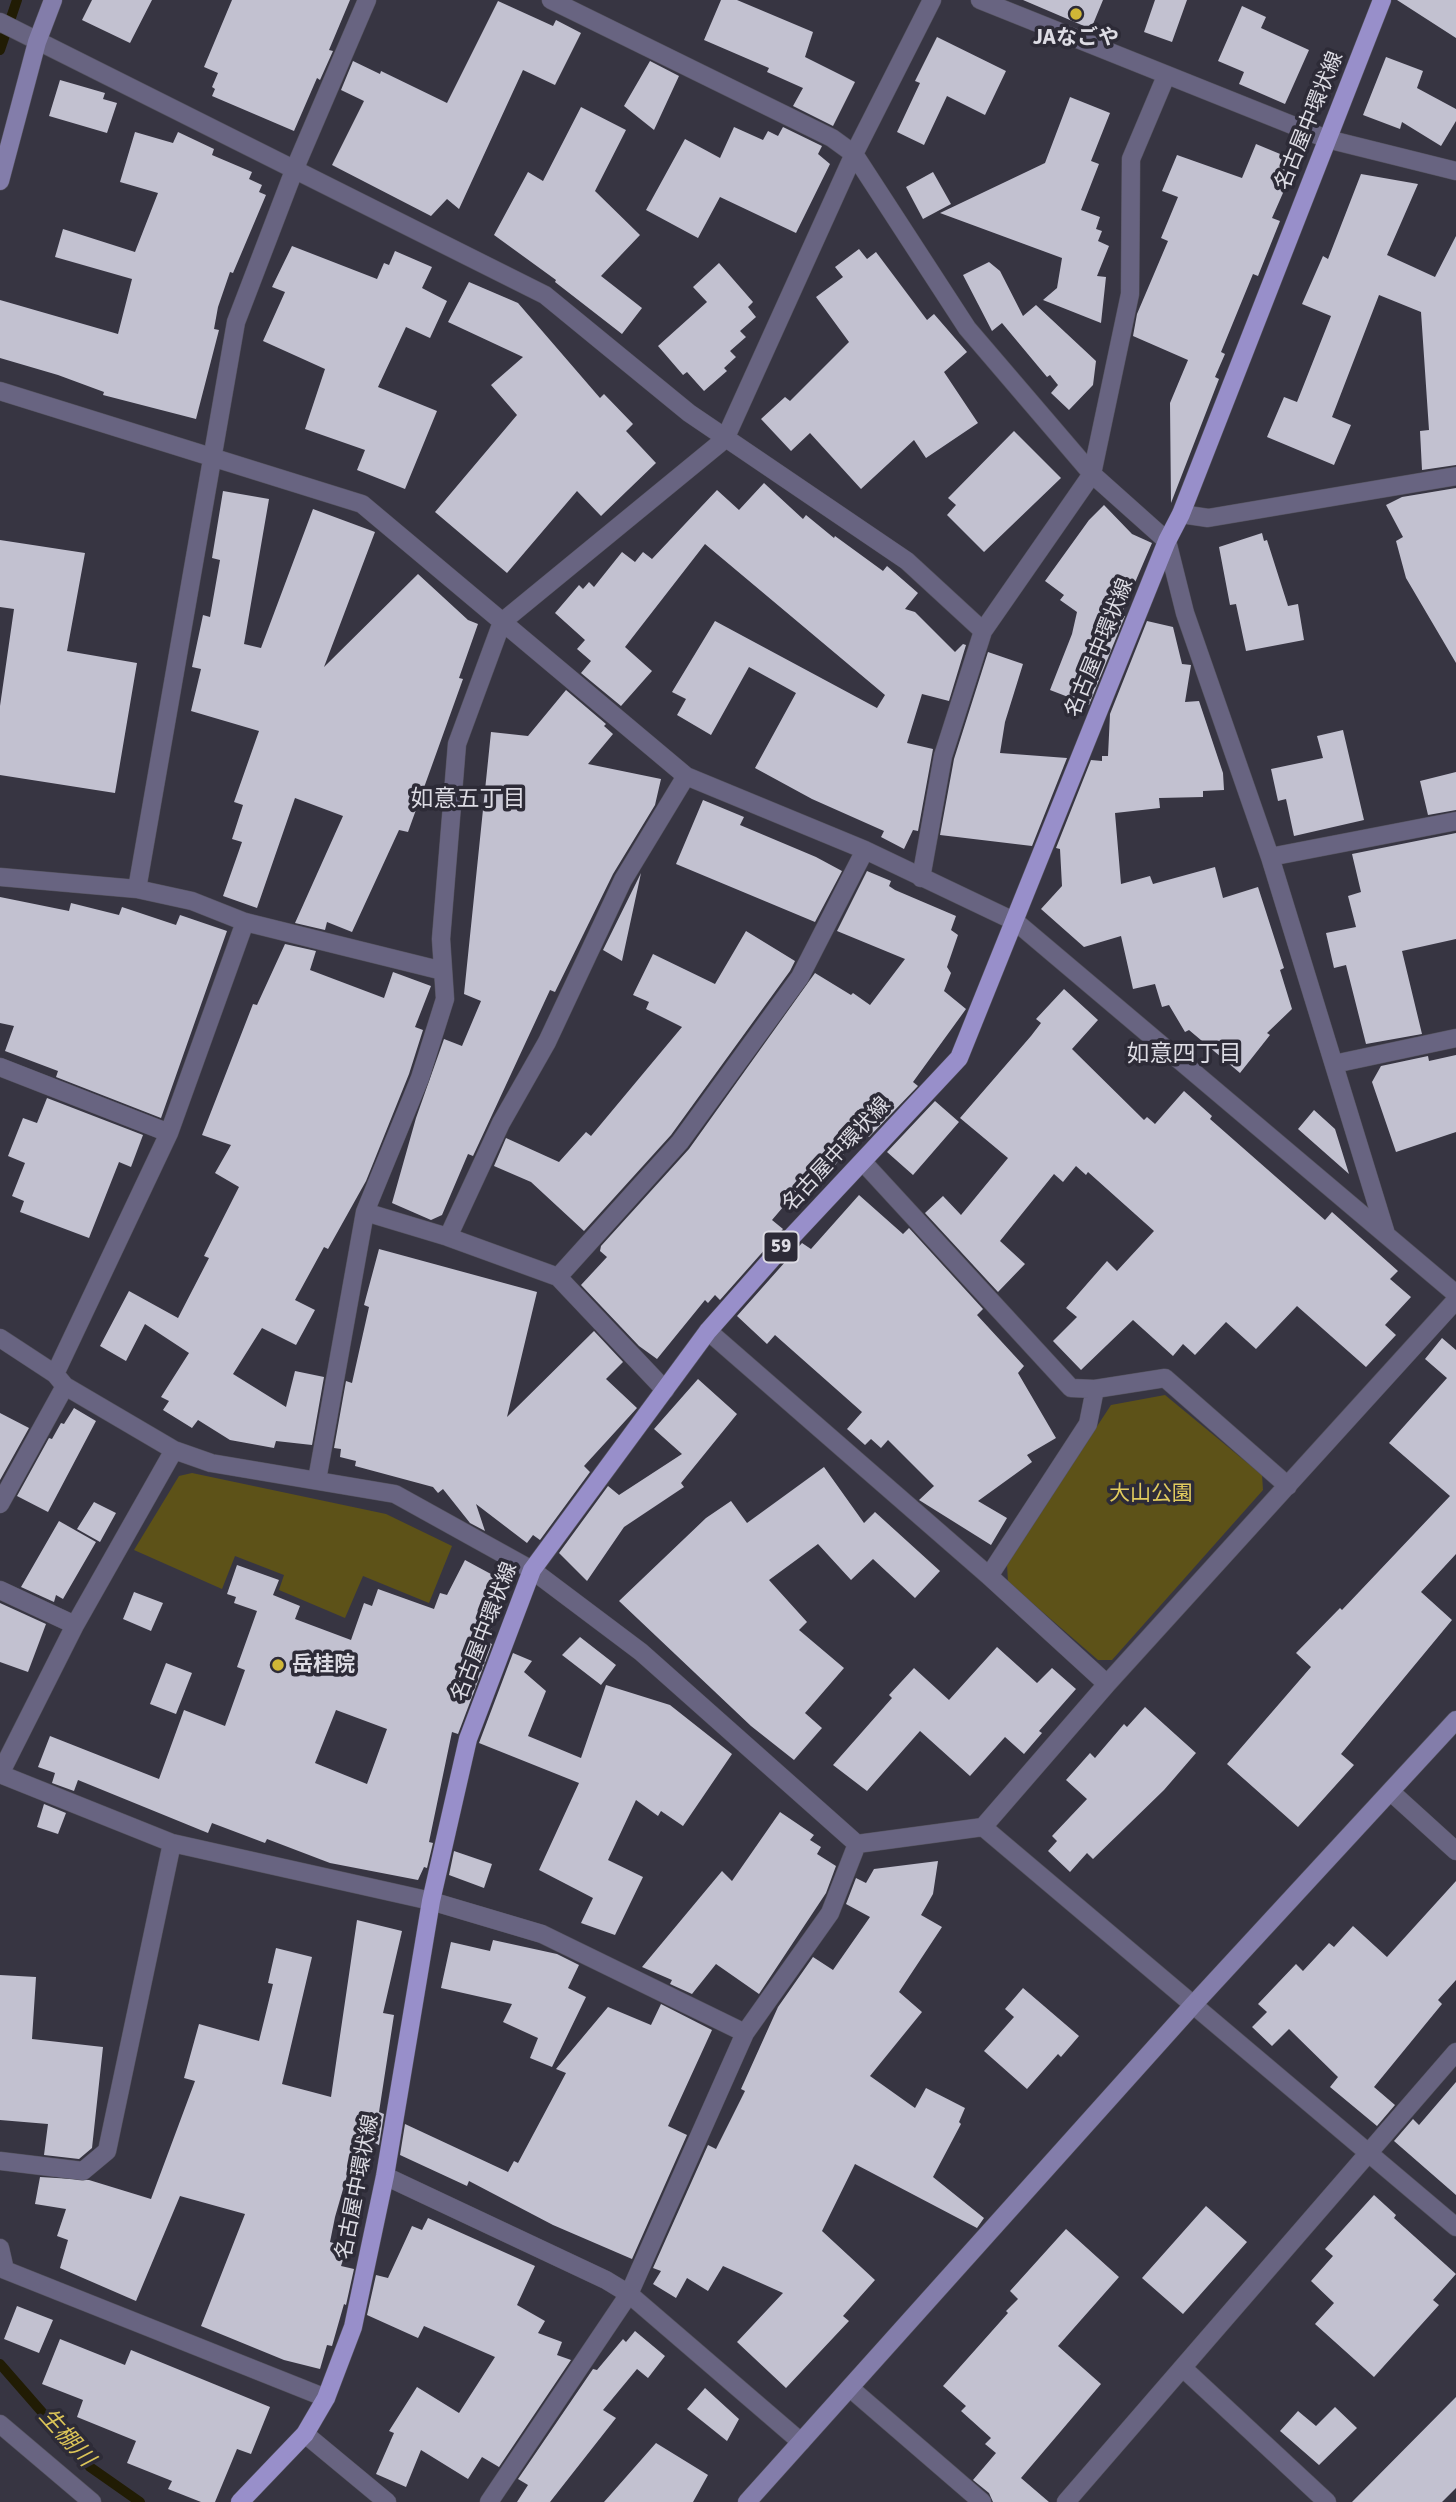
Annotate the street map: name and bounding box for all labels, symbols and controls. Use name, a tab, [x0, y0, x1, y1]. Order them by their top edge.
marker: JAなごや	[1068, 6, 1084, 22]
place label: JAなごや	[1033, 25, 1119, 51]
street label: 名古屋中環状線	[1271, 48, 1349, 194]
street label: 名古屋中環状線	[1061, 575, 1139, 721]
district label: 如意五丁目	[411, 786, 525, 814]
district label: 如意四丁目	[1127, 1041, 1241, 1069]
street label: 名古屋中環状線	[778, 1093, 896, 1217]
road number: 59	[764, 1232, 798, 1262]
park label: 大山公園	[1109, 1481, 1193, 1507]
street label: 名古屋中環状線	[447, 1559, 523, 1705]
place label: 岳桂院	[292, 1652, 355, 1678]
marker: 岳桂院	[270, 1657, 286, 1673]
street label: 名古屋中環状線	[332, 2112, 384, 2262]
water label: 生棚川	[33, 2403, 99, 2473]

